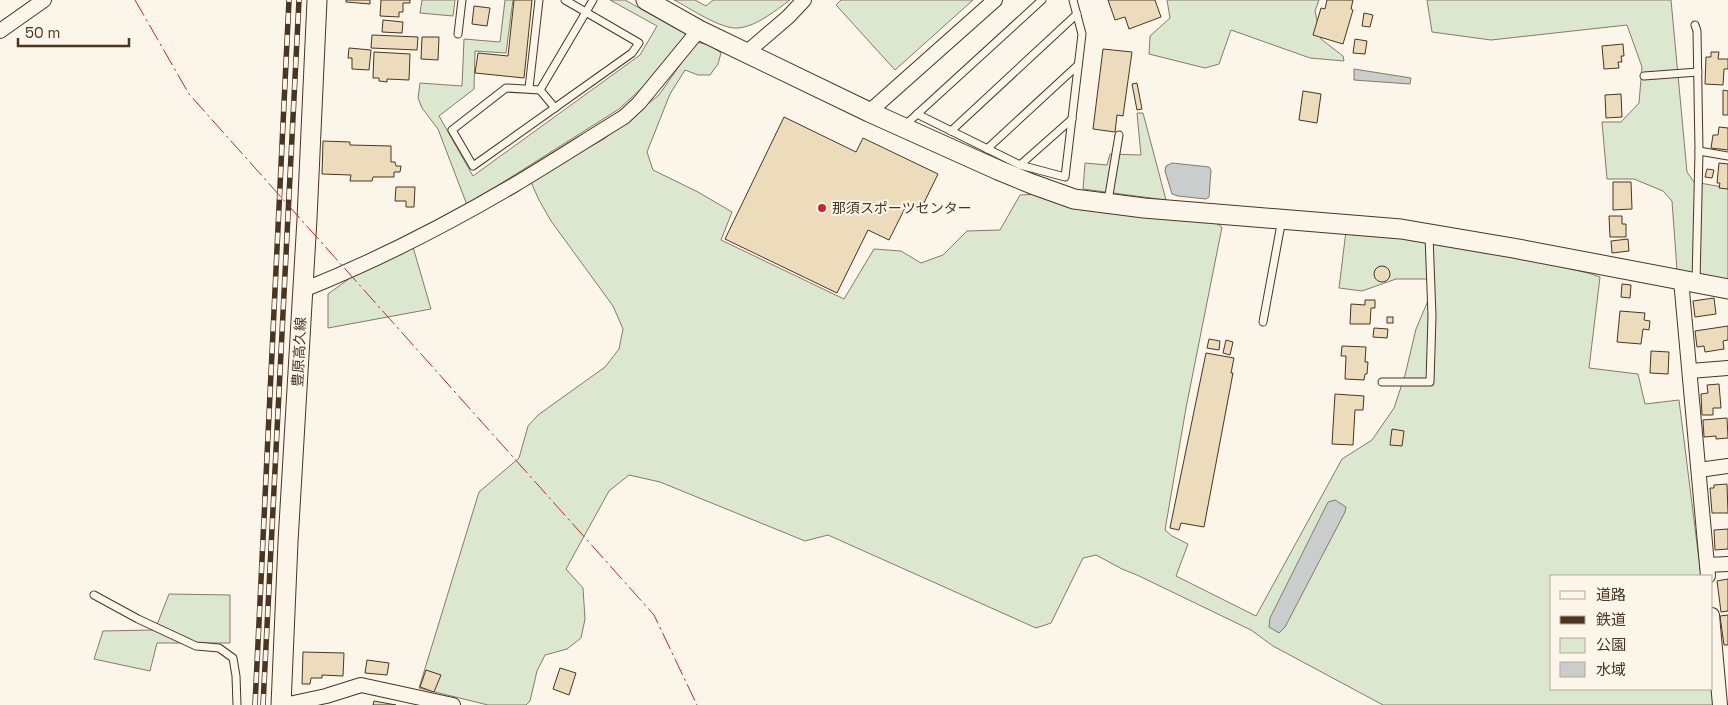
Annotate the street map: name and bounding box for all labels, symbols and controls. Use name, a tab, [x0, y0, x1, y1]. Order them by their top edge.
scale bar	[18, 15, 129, 47]
text: 50 m	[25, 23, 60, 42]
place label: 那須スポーツセンター	[832, 199, 972, 217]
marker: 那須スポーツセンター	[816, 202, 828, 214]
street label: 豊原高久線	[288, 317, 310, 387]
legend	[1550, 575, 1713, 690]
text: 道路	[1596, 585, 1626, 604]
text: 鉄道	[1596, 610, 1626, 629]
text: 公園	[1596, 635, 1626, 654]
text: 水域	[1596, 660, 1626, 679]

